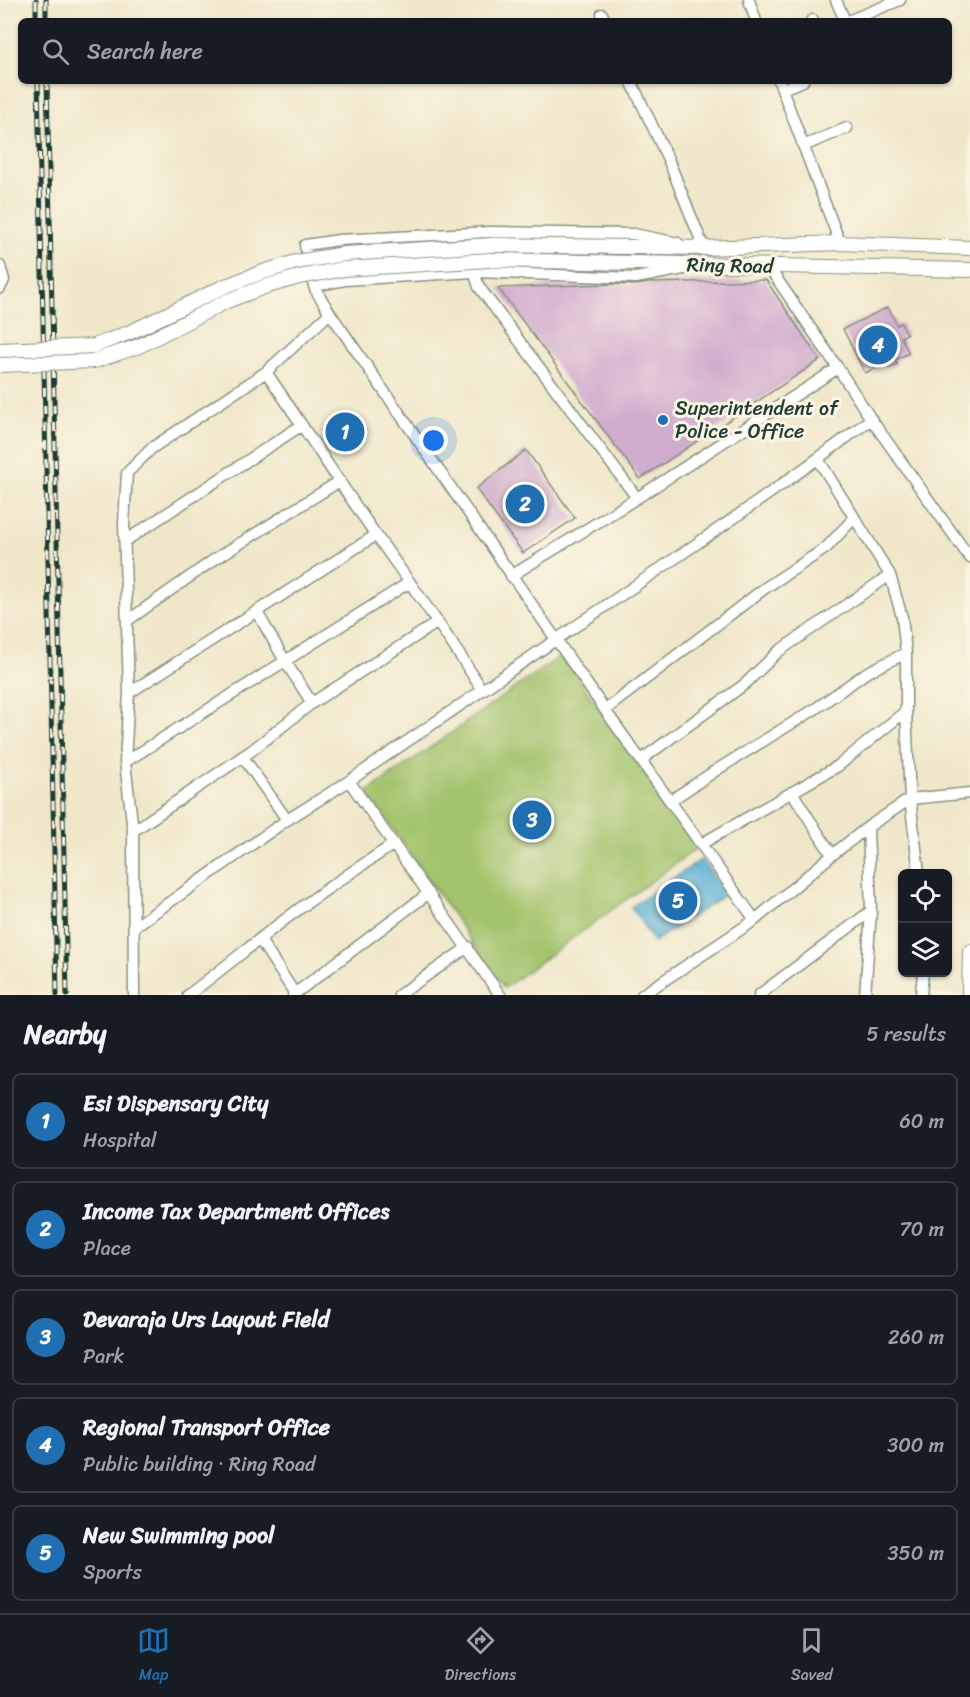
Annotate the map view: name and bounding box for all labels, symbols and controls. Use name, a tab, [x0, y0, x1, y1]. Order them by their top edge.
search box	[18, 18, 952, 84]
text: Search here	[87, 32, 203, 71]
icon: search	[39, 35, 72, 68]
street label: Ring Road	[686, 247, 775, 284]
pin: 4	[858, 322, 898, 368]
place label: Superintendent of Police - Office	[675, 391, 840, 449]
pin: 1	[326, 410, 364, 454]
marker: Superintendent of Police - Office	[656, 413, 670, 427]
your location	[419, 426, 448, 455]
pin: 2	[506, 482, 544, 526]
pin: 3	[512, 798, 552, 842]
map controls	[898, 869, 952, 977]
button: locate	[898, 869, 952, 923]
pin: 5	[658, 878, 698, 924]
button: layers	[898, 923, 952, 977]
text: Nearby	[24, 1011, 106, 1057]
text: 5 results	[867, 1017, 946, 1052]
text: Esi Dispensary City	[83, 1084, 269, 1123]
text: 1	[41, 1104, 50, 1139]
text: 60 m	[899, 1104, 944, 1139]
text: Hospital	[83, 1123, 156, 1158]
text: Income Tax Department Offices	[83, 1192, 390, 1231]
text: 2	[40, 1212, 51, 1247]
text: 70 m	[899, 1212, 944, 1247]
text: Place	[83, 1231, 131, 1266]
text: Devaraja Urs Layout Field	[83, 1300, 329, 1339]
text: 3	[40, 1320, 51, 1355]
text: 260 m	[888, 1320, 944, 1355]
text: Park	[83, 1339, 124, 1374]
text: Regional Transport Office	[83, 1408, 330, 1447]
text: 4	[39, 1428, 52, 1463]
text: 300 m	[887, 1428, 944, 1463]
text: Public building · Ring Road	[83, 1447, 315, 1482]
text: New Swimming pool	[83, 1516, 274, 1555]
text: 5	[39, 1536, 52, 1571]
text: 350 m	[888, 1536, 944, 1571]
text: Sports	[83, 1555, 142, 1590]
tab: Map	[137, 1624, 170, 1689]
tab: Directions	[445, 1624, 516, 1689]
tab: Saved	[791, 1624, 833, 1689]

